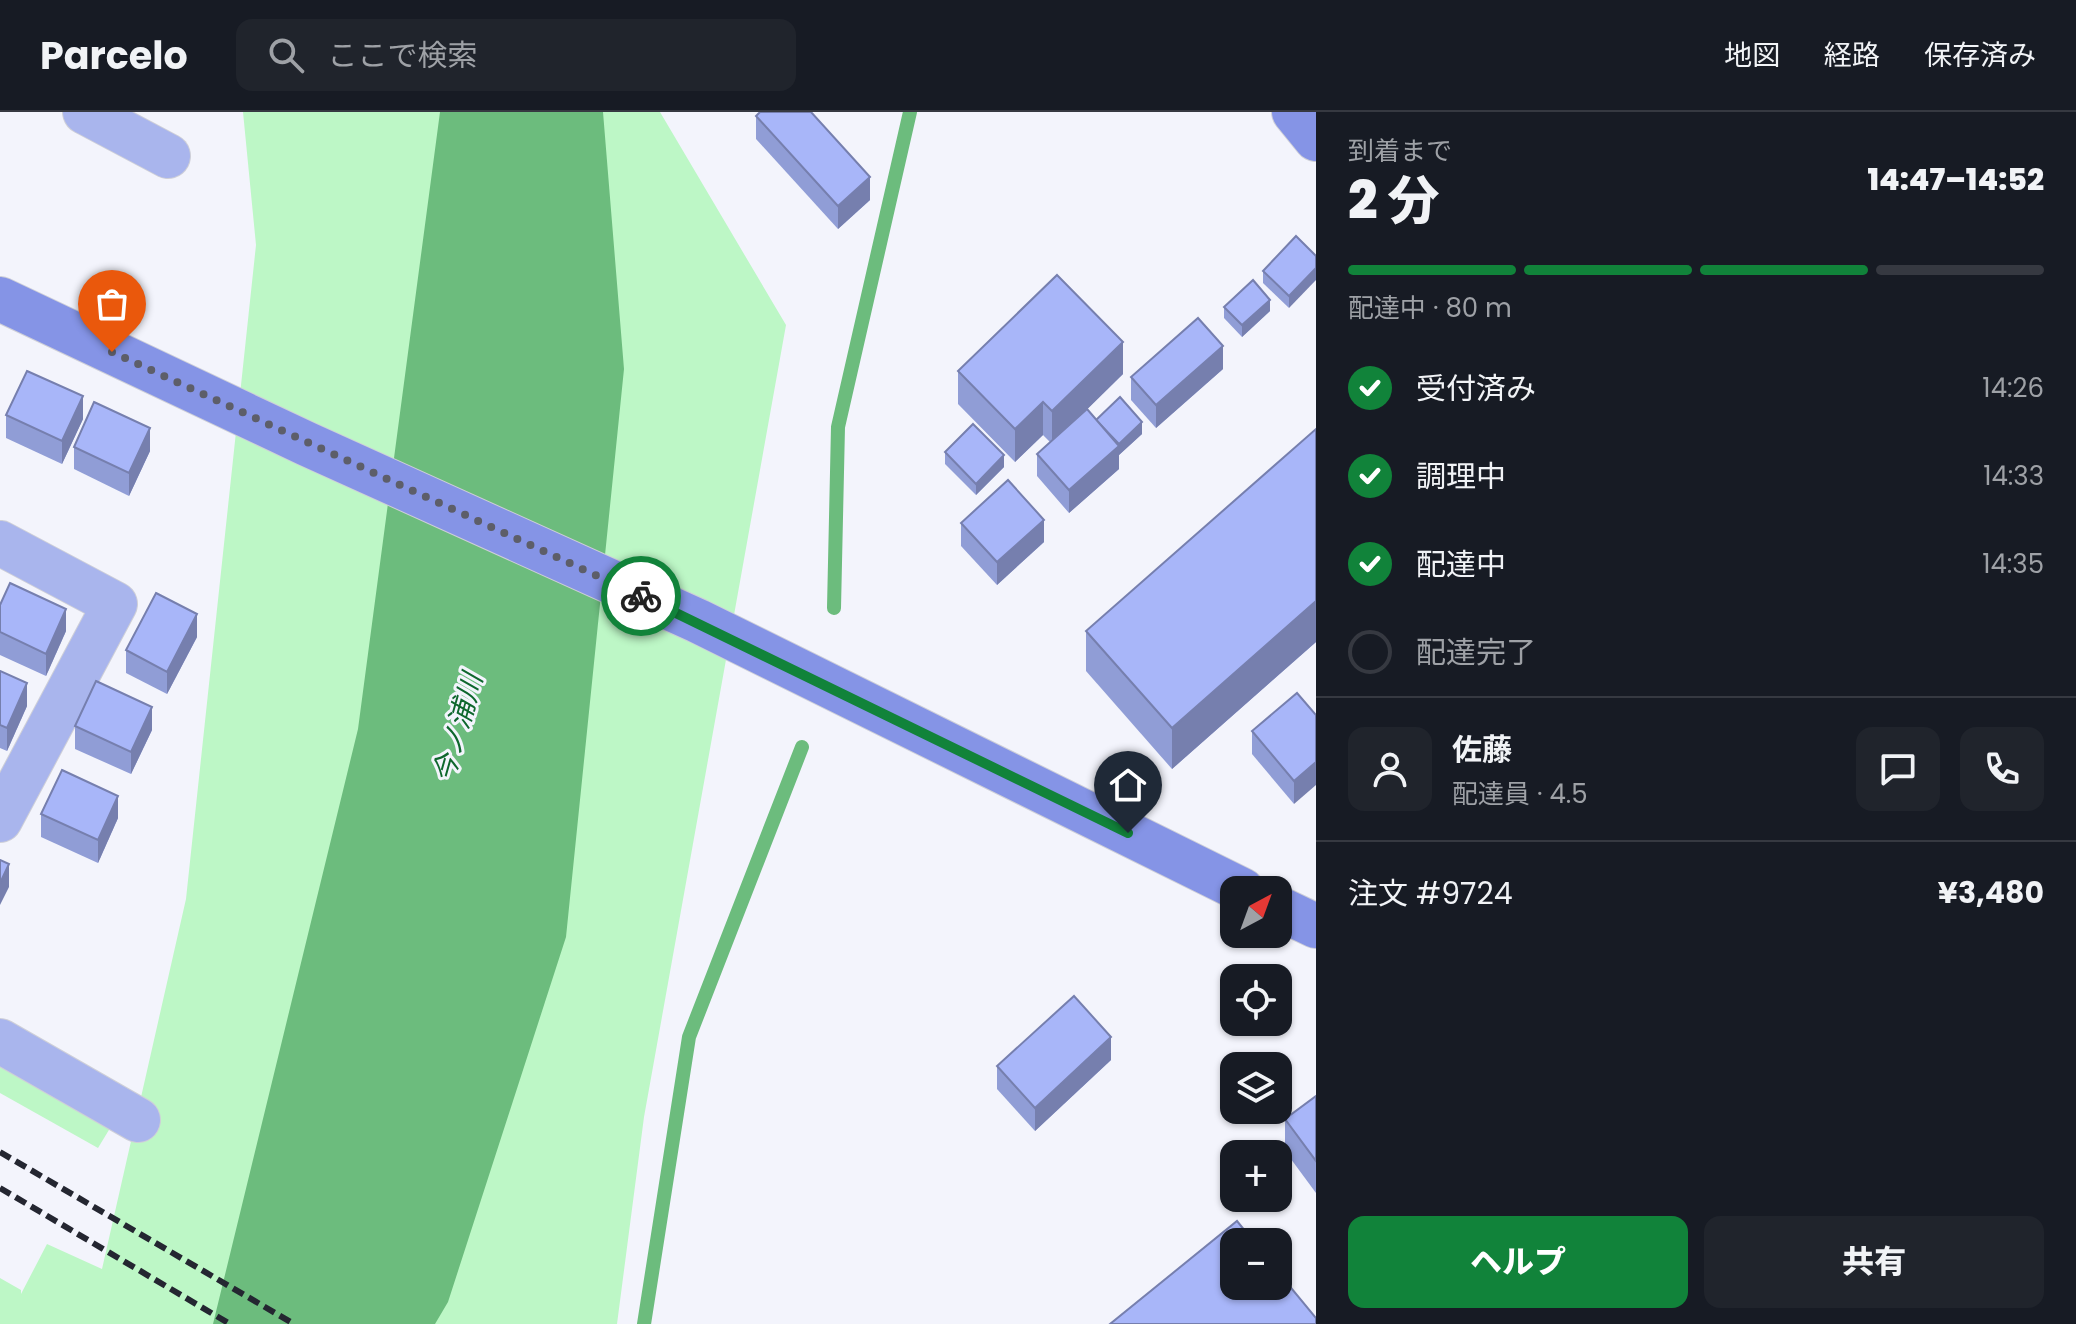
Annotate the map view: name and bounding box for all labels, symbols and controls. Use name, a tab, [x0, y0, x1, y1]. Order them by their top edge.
search box	[236, 19, 796, 91]
text: Parcelo	[40, 29, 188, 82]
icon: search	[264, 33, 308, 77]
text: ここで検索	[328, 34, 478, 77]
text: 地図	[1724, 36, 1780, 75]
text: 経路	[1824, 36, 1880, 75]
text: 保存済み	[1924, 36, 2036, 75]
text: 到着まで	[1348, 133, 1452, 169]
text: 14:47–14:52	[1867, 158, 2044, 201]
text: 2 分	[1348, 164, 1440, 237]
pin	[78, 270, 146, 352]
icon: bag	[90, 282, 134, 326]
text: 配達中 · 80 m	[1348, 290, 1512, 326]
icon: check	[1348, 366, 1392, 410]
text: 受付済み	[1416, 367, 1536, 410]
text: 14:26	[1982, 370, 2044, 406]
icon: check	[1348, 454, 1392, 498]
text: 調理中	[1416, 455, 1506, 498]
text: 14:33	[1983, 458, 2044, 494]
icon: check	[1348, 542, 1392, 586]
text: 配達中	[1416, 543, 1506, 586]
text: 14:35	[1982, 546, 2044, 582]
courier	[601, 556, 681, 636]
icon: bike	[619, 574, 663, 618]
text: 配達完了	[1416, 631, 1536, 674]
water label: 今ノ浦川	[424, 666, 493, 787]
button: person	[1348, 727, 1432, 811]
button: chat	[1856, 727, 1940, 811]
button: phone	[1960, 727, 2044, 811]
text: 佐藤	[1452, 728, 1512, 771]
pin	[1094, 751, 1162, 833]
icon: home	[1106, 763, 1150, 807]
text: 配達員 · 4.5	[1452, 776, 1588, 812]
text: ¥3,480	[1938, 871, 2044, 914]
text: 注文 #9724	[1348, 872, 1513, 915]
north arrow	[1220, 876, 1292, 948]
map controls	[1220, 876, 1292, 1300]
button: locate	[1220, 964, 1292, 1036]
button: layers	[1220, 1052, 1292, 1124]
button: +	[1220, 1140, 1292, 1212]
button: ヘルプ	[1348, 1216, 1688, 1308]
button: 共有	[1704, 1216, 2044, 1308]
button: −	[1220, 1228, 1292, 1300]

